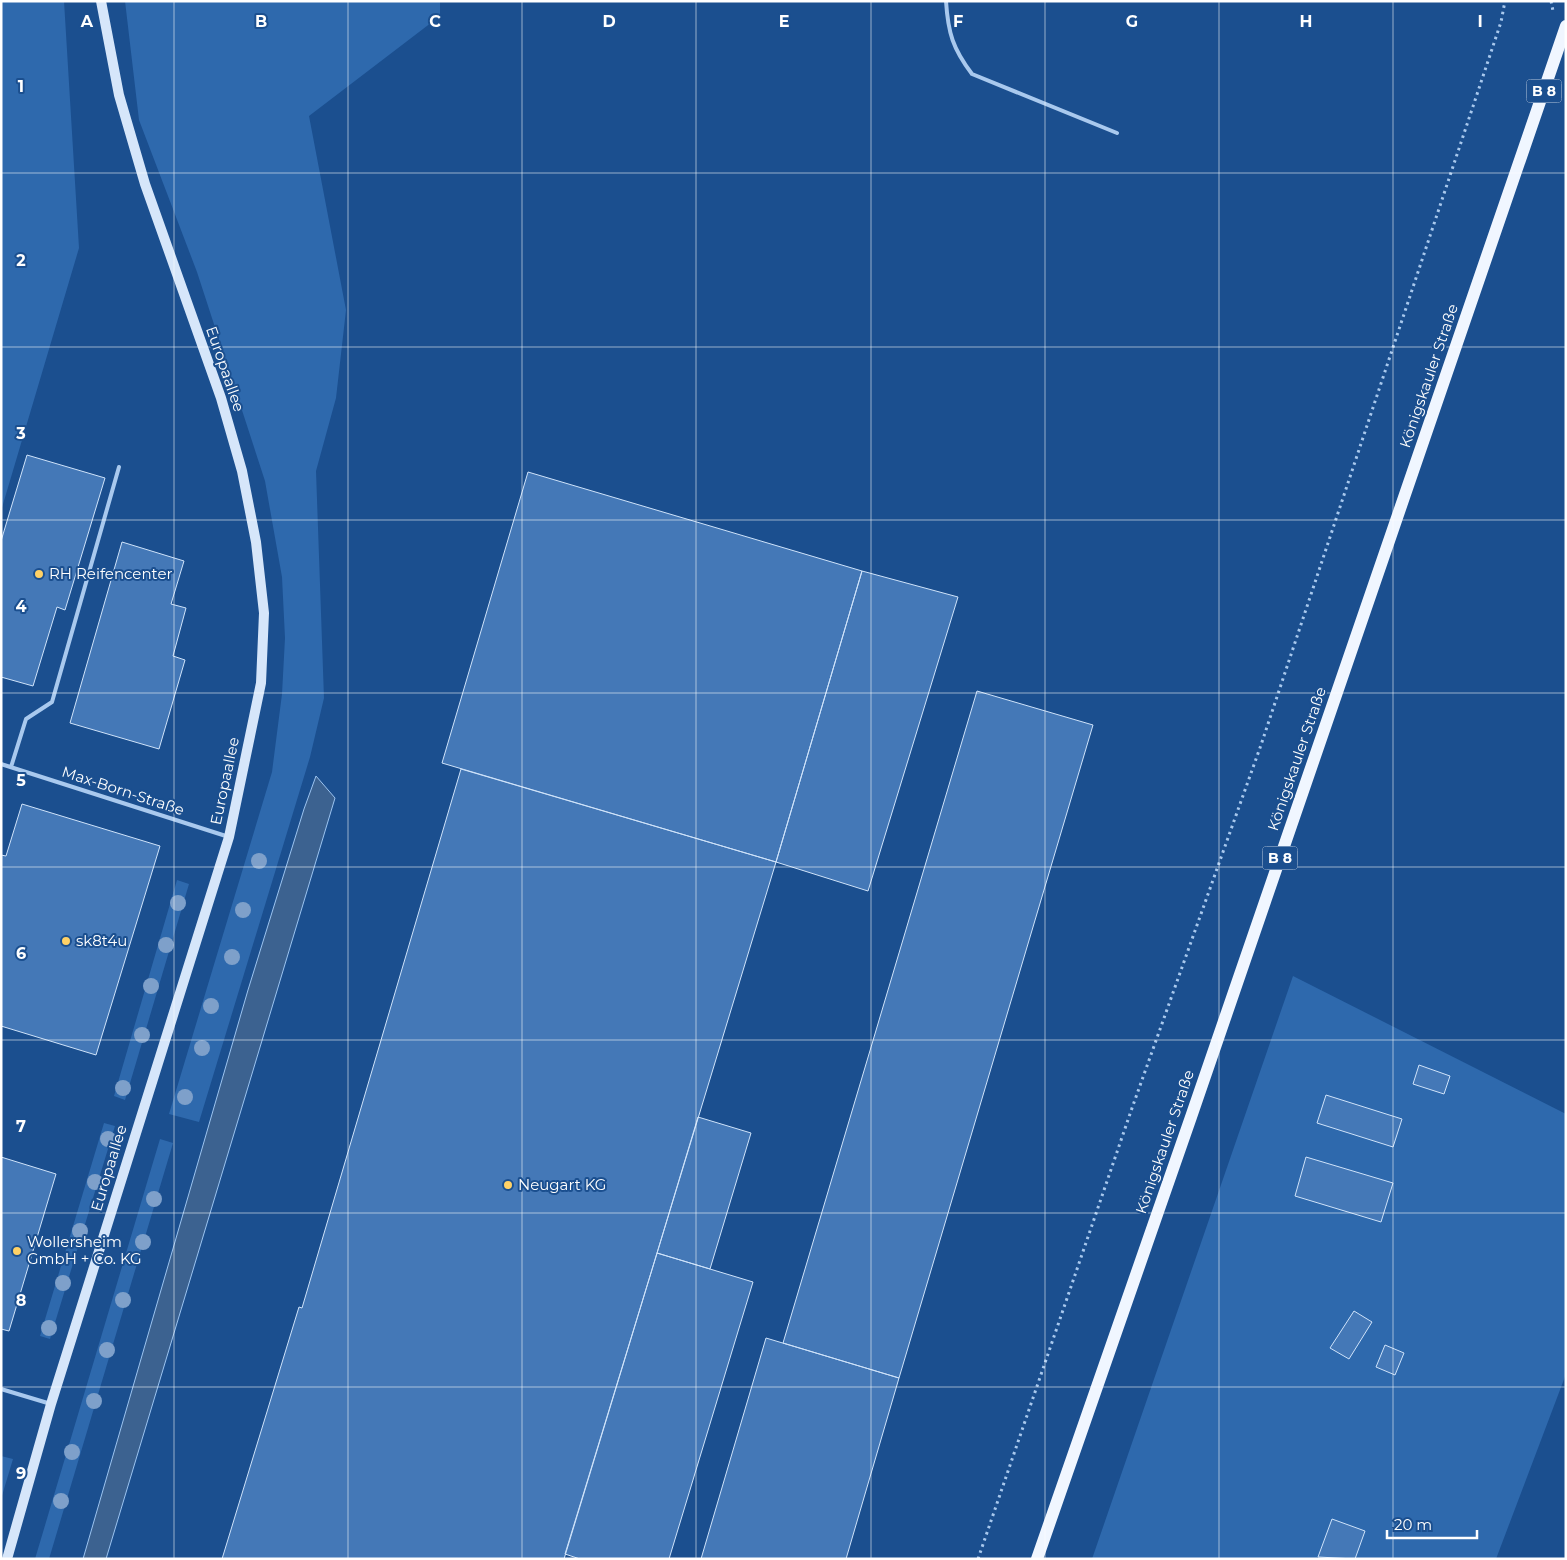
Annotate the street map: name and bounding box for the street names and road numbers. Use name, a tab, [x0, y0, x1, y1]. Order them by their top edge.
road number: B 8	[1526, 80, 1562, 102]
street label: Königskauler Straße	[1395, 301, 1462, 450]
street label: Europaallee	[202, 324, 249, 414]
street label: Königskauler Straße	[1263, 684, 1330, 833]
street label: Europaallee	[206, 735, 243, 827]
street label: Max-Born-Straße	[60, 762, 187, 819]
road number: B 8	[1262, 846, 1298, 870]
street label: Königskauler Straße	[1131, 1067, 1198, 1216]
street label: Europaallee	[86, 1122, 131, 1213]

